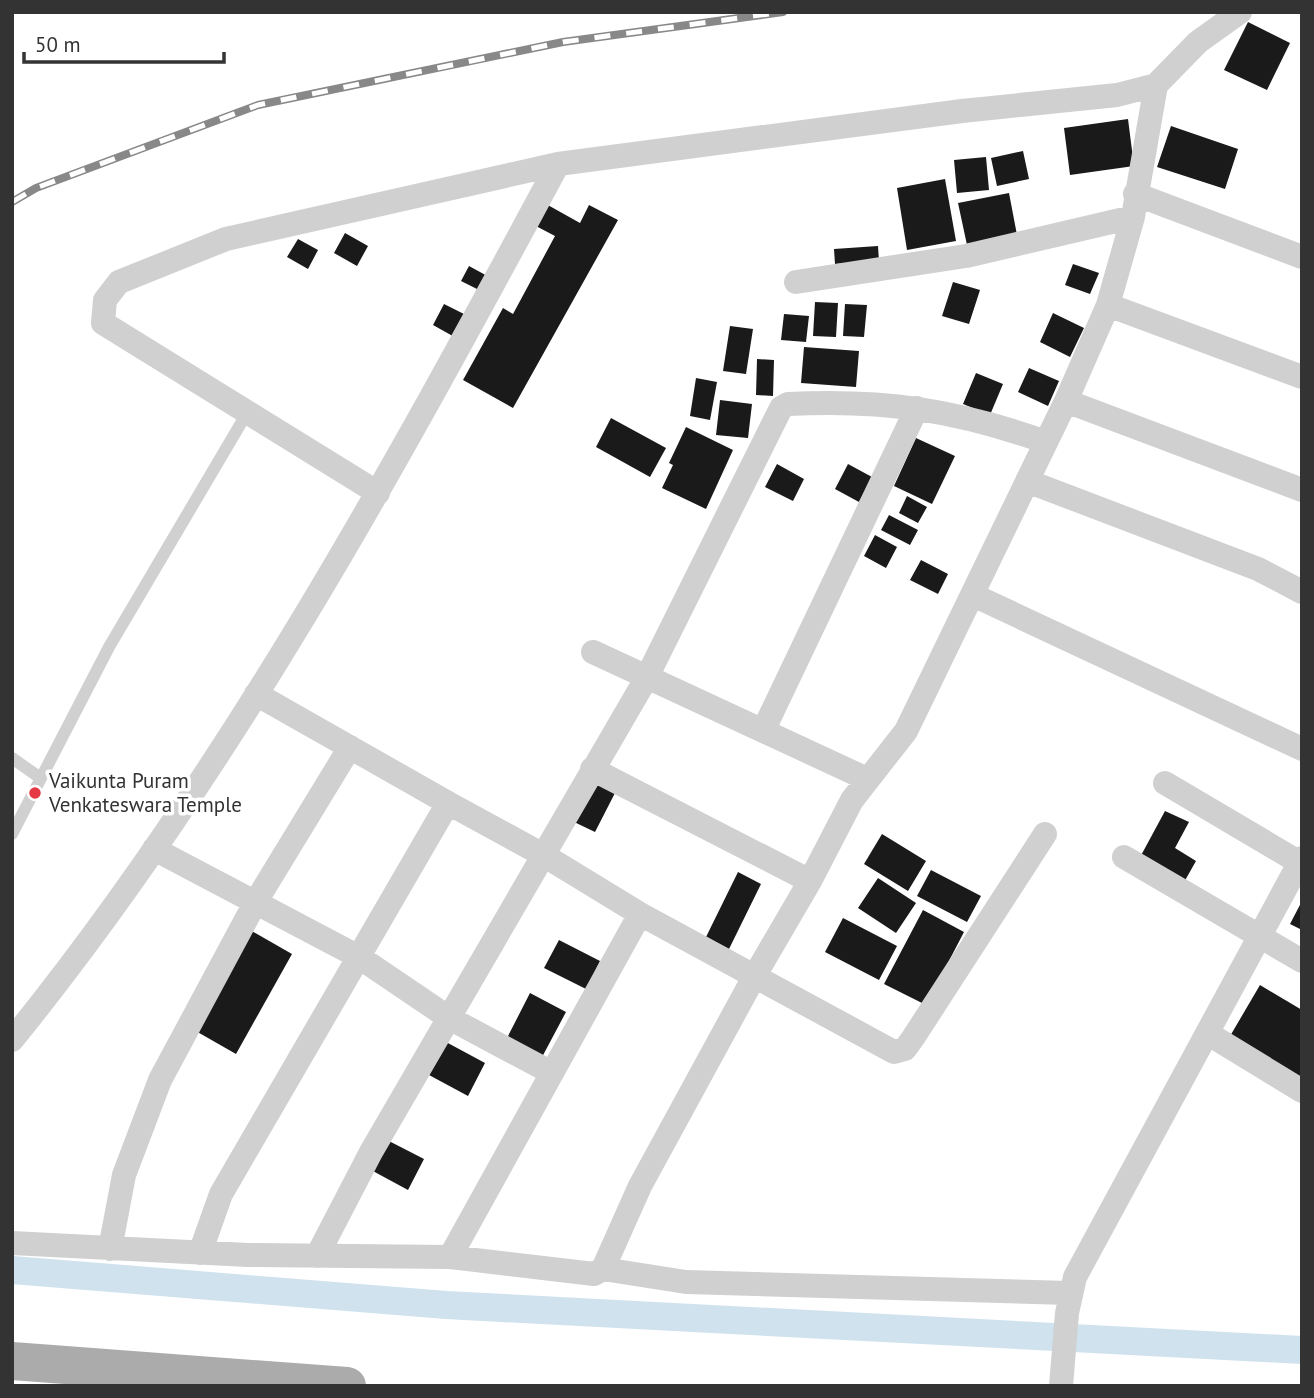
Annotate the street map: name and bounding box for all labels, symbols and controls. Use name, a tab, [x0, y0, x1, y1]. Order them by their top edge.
scale bar	[24, 21, 224, 65]
text: 50 m	[35, 31, 81, 58]
place label: Vaikunta Puram Venkateswara Temple	[48, 767, 242, 818]
marker: Vaikunta Puram Venkateswara Temple	[27, 785, 43, 801]

